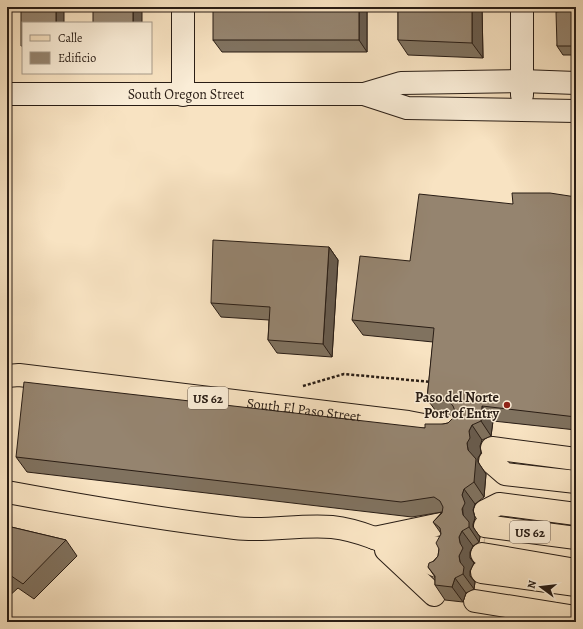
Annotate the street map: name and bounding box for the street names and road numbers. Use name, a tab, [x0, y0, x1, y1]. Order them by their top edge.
street label: South Oregon Street	[128, 85, 245, 104]
road number: US 62	[188, 387, 228, 409]
street label: South El Paso Street	[246, 393, 362, 426]
road number: US 62	[510, 521, 550, 543]

